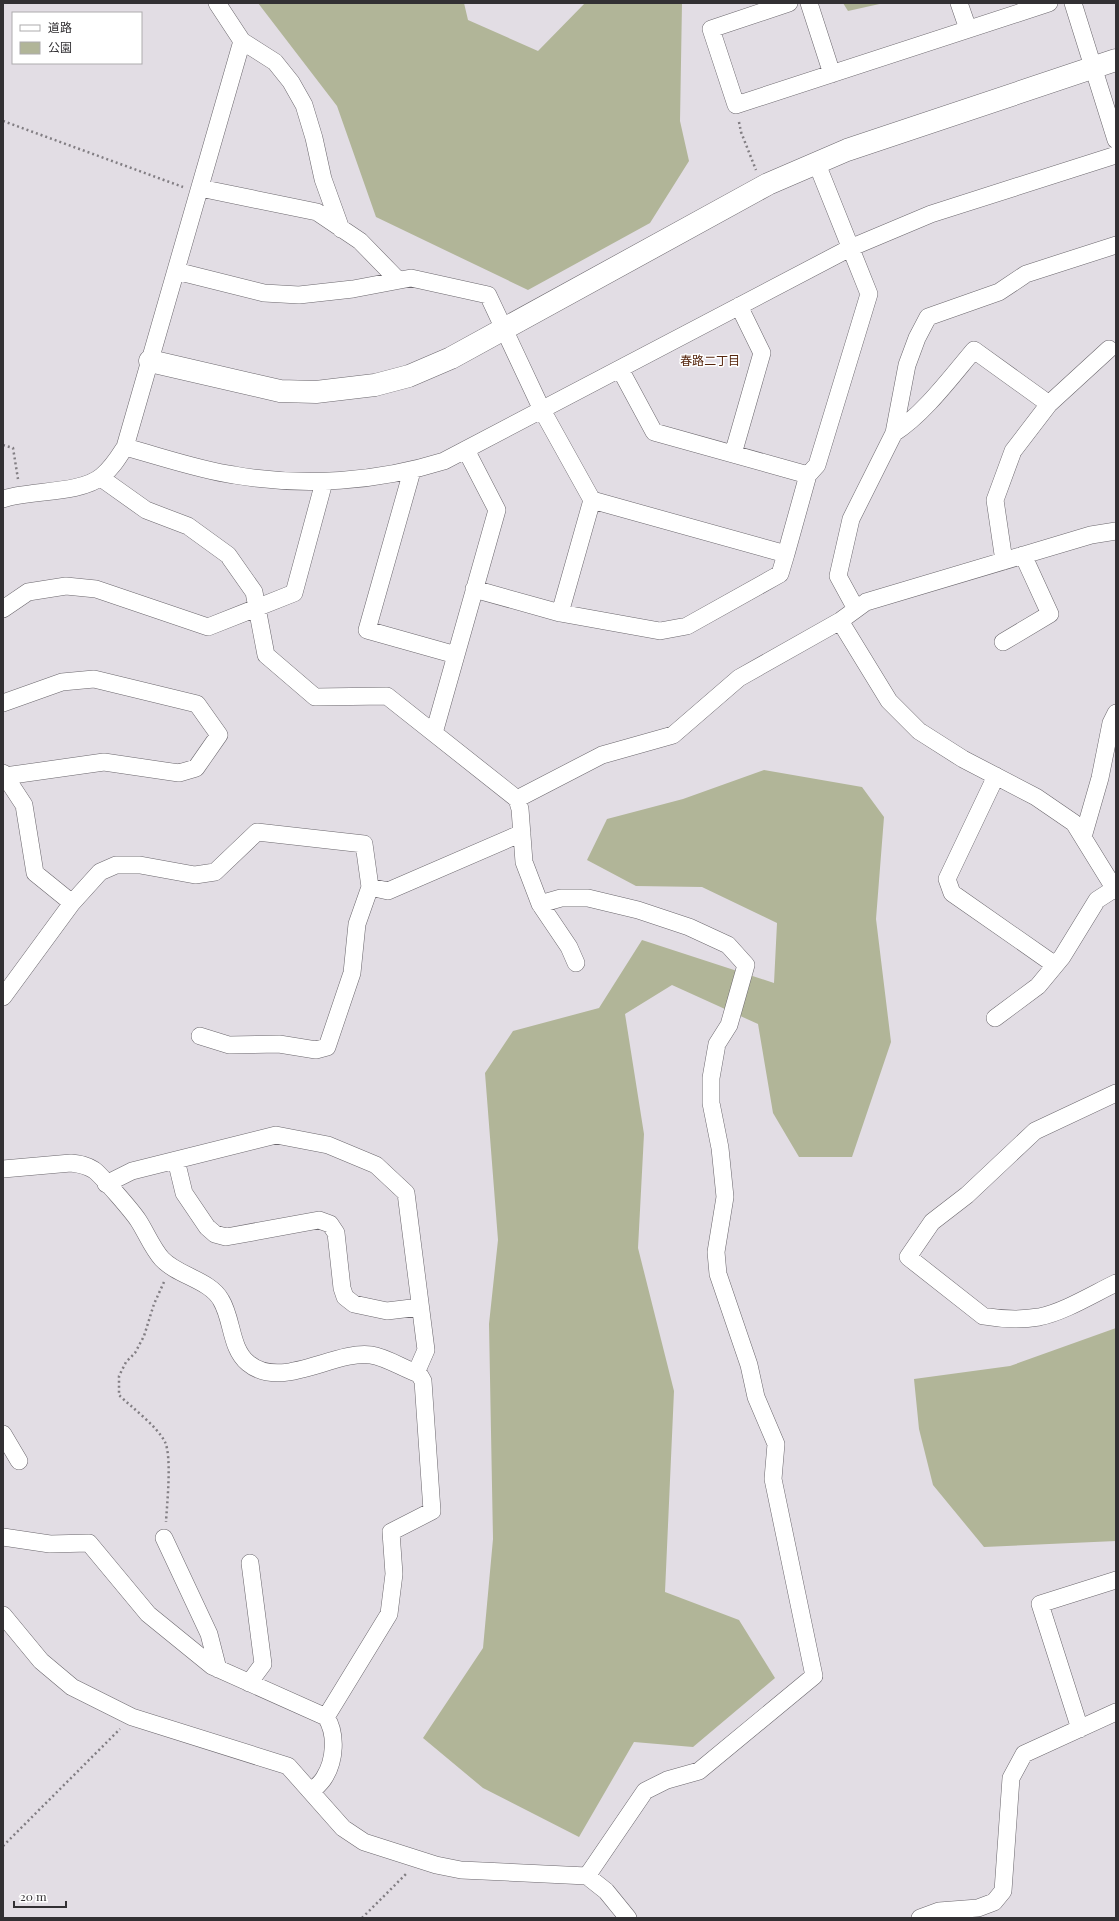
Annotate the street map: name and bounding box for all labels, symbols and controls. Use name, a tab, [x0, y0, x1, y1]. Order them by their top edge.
legend	[12, 12, 142, 64]
text: 道路	[48, 19, 72, 35]
text: 公園	[48, 39, 72, 55]
district label: 春路二丁目	[680, 352, 740, 368]
scale bar	[14, 1883, 66, 1909]
text: 20 m	[20, 1888, 47, 1904]

